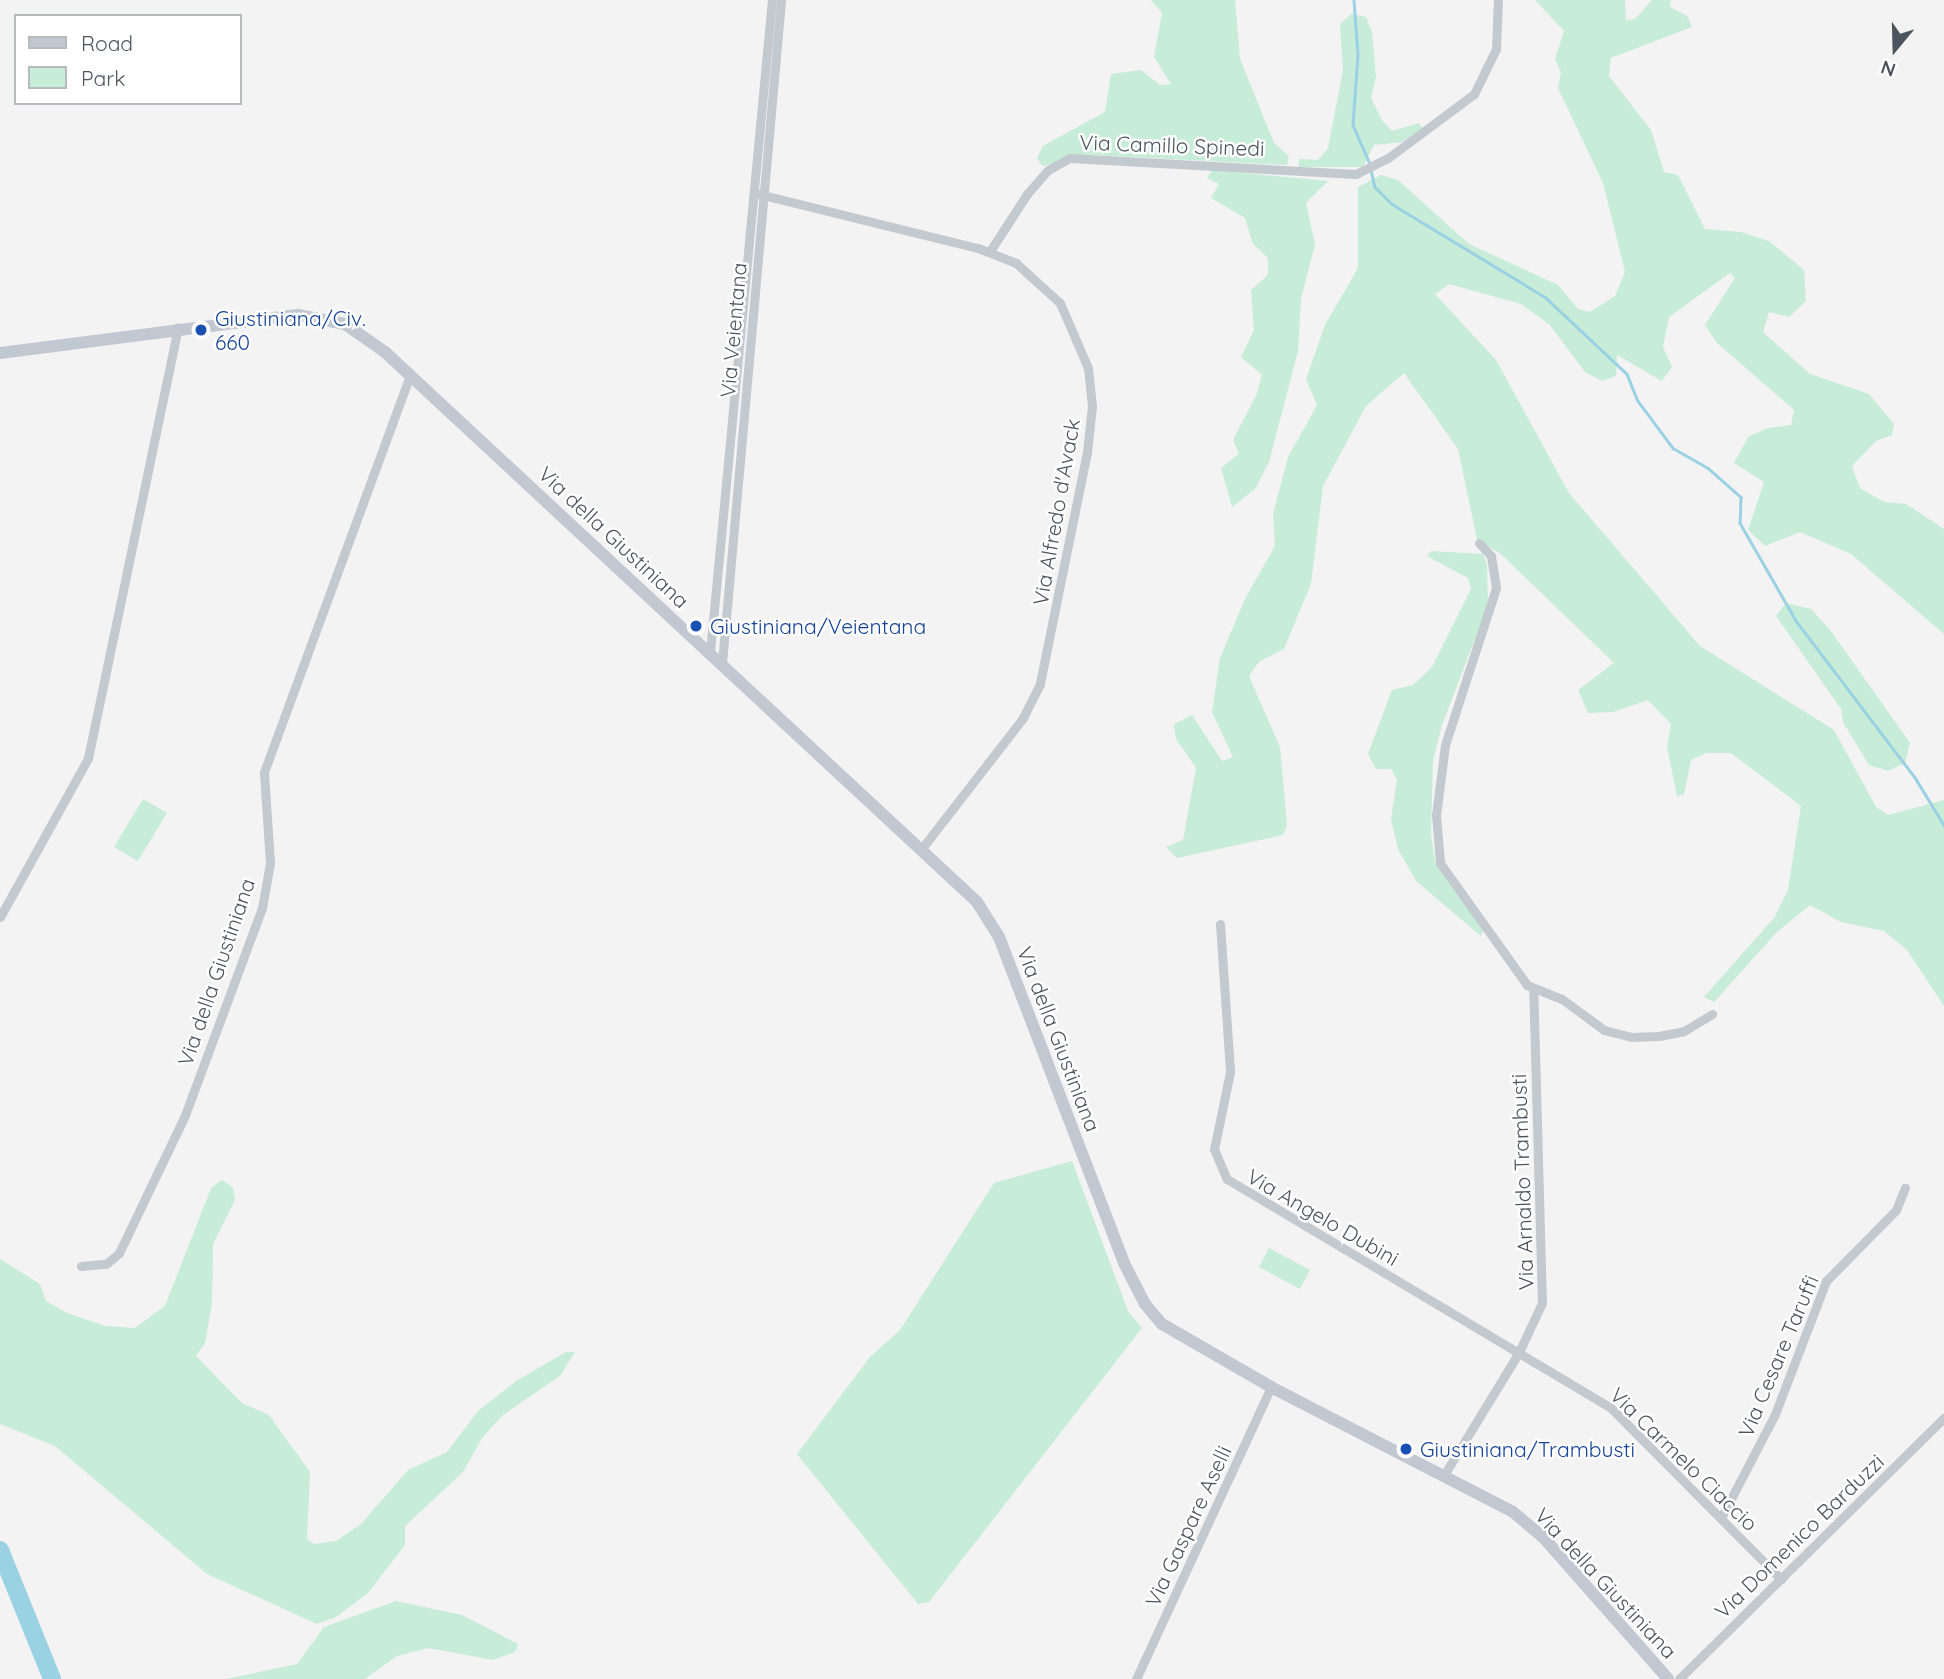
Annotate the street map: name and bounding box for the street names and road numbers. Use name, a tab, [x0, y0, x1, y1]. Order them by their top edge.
street label: Via Camillo Spinedi	[1079, 129, 1265, 161]
street label: Via Veientana	[715, 261, 751, 399]
street label: Via Alfredo d'Avack	[1027, 417, 1085, 607]
street label: Via della Giustiniana	[534, 461, 694, 613]
street label: Via della Giustiniana	[172, 875, 260, 1069]
street label: Via della Giustiniana	[1012, 943, 1106, 1135]
street label: Via Arnaldo Trambusti	[1506, 1073, 1538, 1291]
street label: Via Angelo Dubini	[1243, 1163, 1403, 1271]
street label: Via Cesare Taruffi	[1733, 1271, 1823, 1441]
street label: Via Carmelo Ciaccio	[1605, 1382, 1763, 1536]
street label: Via Gaspare Aselli	[1140, 1442, 1236, 1610]
street label: Via Domenico Barduzzi	[1709, 1449, 1889, 1623]
street label: Via della Giustiniana	[1530, 1503, 1682, 1663]

